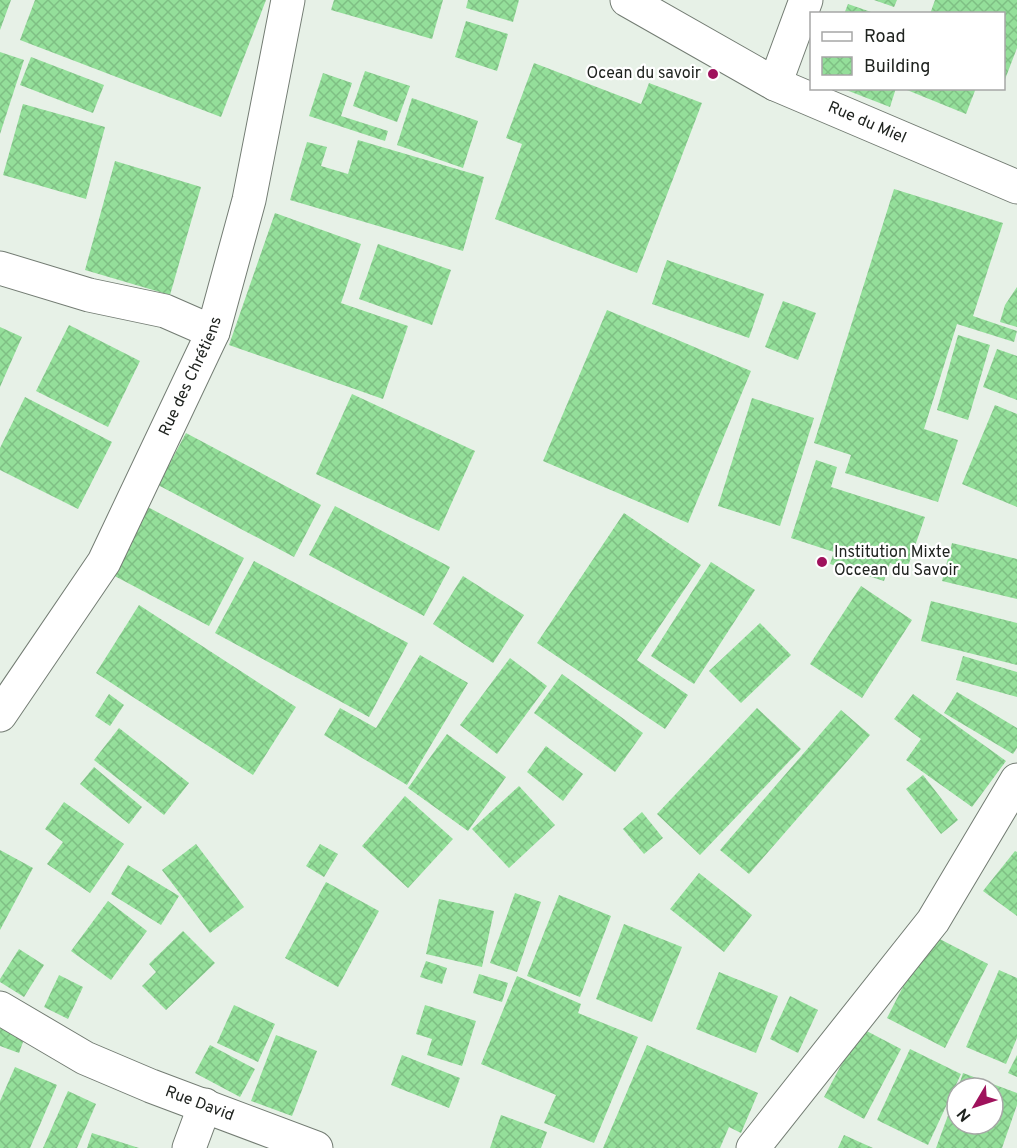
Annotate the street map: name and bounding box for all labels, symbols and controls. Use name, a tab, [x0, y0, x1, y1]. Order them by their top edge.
legend	[810, 12, 1005, 90]
text: Road	[864, 26, 906, 49]
text: Building	[864, 56, 930, 79]
place label: Ocean du savoir	[587, 64, 701, 84]
marker: Ocean du savoir	[706, 67, 720, 81]
street label: Rue du Miel	[825, 98, 909, 149]
street label: Rue des Chrétiens	[155, 315, 227, 440]
place label: Institution Mixte Occean du Savoir	[834, 543, 959, 581]
marker: Institution Mixte Occean du Savoir	[815, 555, 829, 569]
north arrow	[945, 1076, 1005, 1136]
street label: Rue David	[162, 1082, 237, 1126]
text: N	[954, 1103, 976, 1125]

